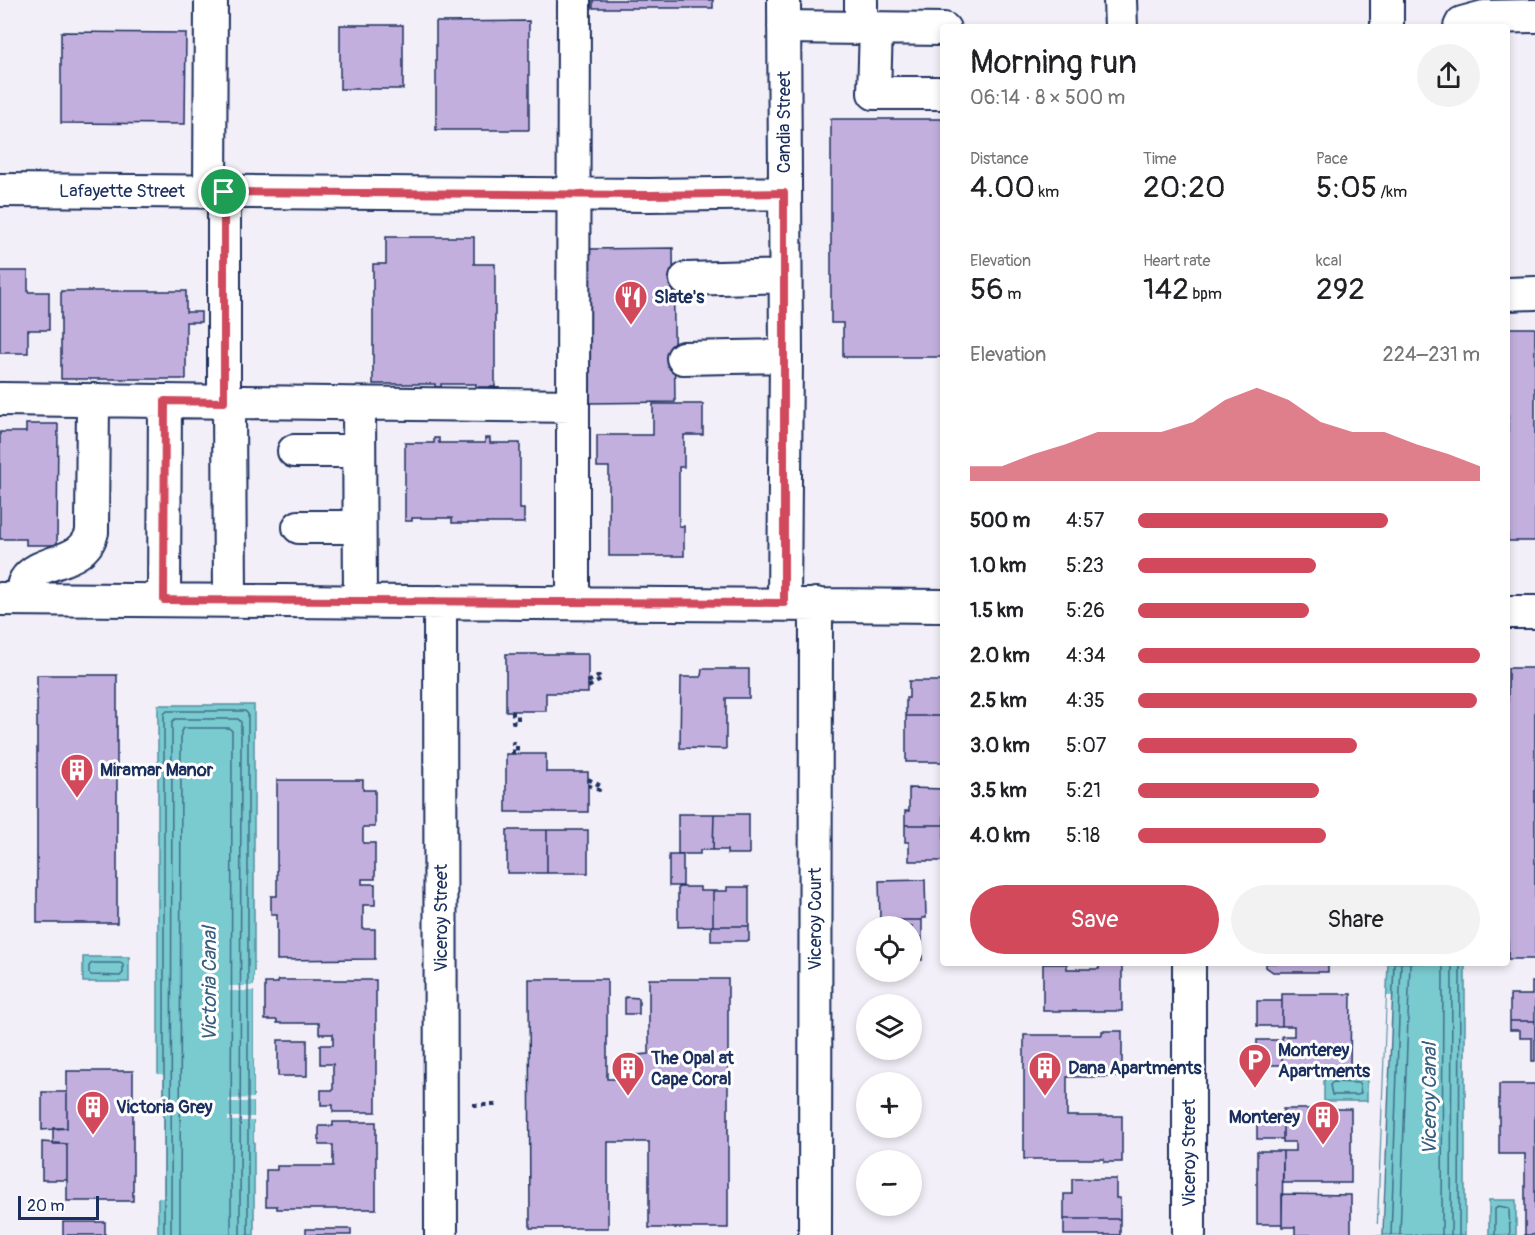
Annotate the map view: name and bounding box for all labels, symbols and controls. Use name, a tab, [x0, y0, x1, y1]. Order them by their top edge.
text: Morning run	[970, 42, 1137, 83]
button: share	[1417, 44, 1480, 107]
street label: Candia Street	[773, 70, 796, 173]
text: 06:14 · 8 × 500 m	[970, 85, 1125, 110]
text: Distance	[970, 149, 1029, 169]
text: Time	[1143, 149, 1176, 169]
text: Pace	[1316, 149, 1348, 169]
pin	[198, 166, 249, 217]
text: 4.00	[970, 169, 1035, 206]
text: 20:20	[1143, 169, 1226, 206]
text: 5:05	[1316, 169, 1377, 206]
icon: arrive	[207, 175, 240, 208]
street label: Lafayette Street	[59, 180, 186, 203]
text: km	[1035, 182, 1059, 202]
text: /km	[1377, 182, 1407, 202]
text: Elevation	[970, 251, 1031, 271]
text: Heart rate	[1143, 251, 1210, 271]
text: kcal	[1316, 251, 1342, 271]
text: 56	[970, 271, 1004, 308]
text: 142	[1143, 271, 1189, 308]
text: 292	[1316, 271, 1365, 308]
restaurant icon: Slate's	[613, 279, 649, 326]
text: m	[1004, 284, 1021, 304]
text: bpm	[1189, 284, 1222, 304]
place label: Slate's	[654, 286, 705, 309]
text: Elevation	[970, 342, 1046, 367]
text: 224–231 m	[1383, 342, 1480, 367]
text: 500 m	[970, 508, 1030, 533]
text: 4:57	[1066, 508, 1104, 533]
text: 1.0 km	[970, 553, 1026, 578]
text: 5:23	[1066, 553, 1104, 578]
text: 1.5 km	[970, 598, 1023, 623]
text: 5:26	[1066, 598, 1105, 623]
text: 2.0 km	[970, 643, 1030, 668]
text: 4:34	[1066, 643, 1106, 668]
text: 2.5 km	[970, 688, 1027, 713]
text: 4:35	[1066, 688, 1105, 713]
text: 3.0 km	[970, 733, 1030, 758]
text: 5:07	[1066, 733, 1106, 758]
building icon: Miramar Manor	[59, 752, 95, 799]
place label: Miramar Manor	[100, 759, 214, 782]
text: 3.5 km	[970, 778, 1027, 803]
text: 5:21	[1066, 778, 1101, 803]
text: 4.0 km	[970, 823, 1030, 848]
text: 5:18	[1066, 823, 1100, 848]
street label: Viceroy Street	[430, 863, 453, 972]
street label: Viceroy Court	[804, 867, 827, 970]
button: Save	[970, 885, 1219, 954]
button: Share	[1231, 885, 1480, 954]
map controls	[856, 916, 922, 1216]
button: locate	[856, 916, 922, 982]
water label: Victoria Canal	[197, 924, 222, 1042]
button: layers	[856, 994, 922, 1060]
place label: Monterey Apartments	[1278, 1039, 1371, 1083]
water label: Viceroy Canal	[1417, 1041, 1442, 1155]
parking icon: Monterey Apartments	[1237, 1042, 1273, 1089]
place label: The Opal at Cape Coral	[650, 1047, 735, 1091]
building icon: The Opal at Cape Coral	[610, 1050, 646, 1097]
building icon: Dana Apartments	[1027, 1050, 1063, 1097]
place label: Dana Apartments	[1068, 1057, 1203, 1080]
button: +	[856, 1072, 922, 1138]
building icon: Victoria Grey	[75, 1089, 111, 1136]
place label: Victoria Grey	[116, 1096, 213, 1119]
street label: Viceroy Street	[1178, 1098, 1201, 1207]
building icon: Monterey	[1305, 1099, 1341, 1146]
place label: Monterey	[1229, 1106, 1300, 1129]
button: −	[856, 1150, 922, 1216]
scale bar	[18, 1193, 99, 1220]
text: 20 m	[27, 1196, 65, 1216]

